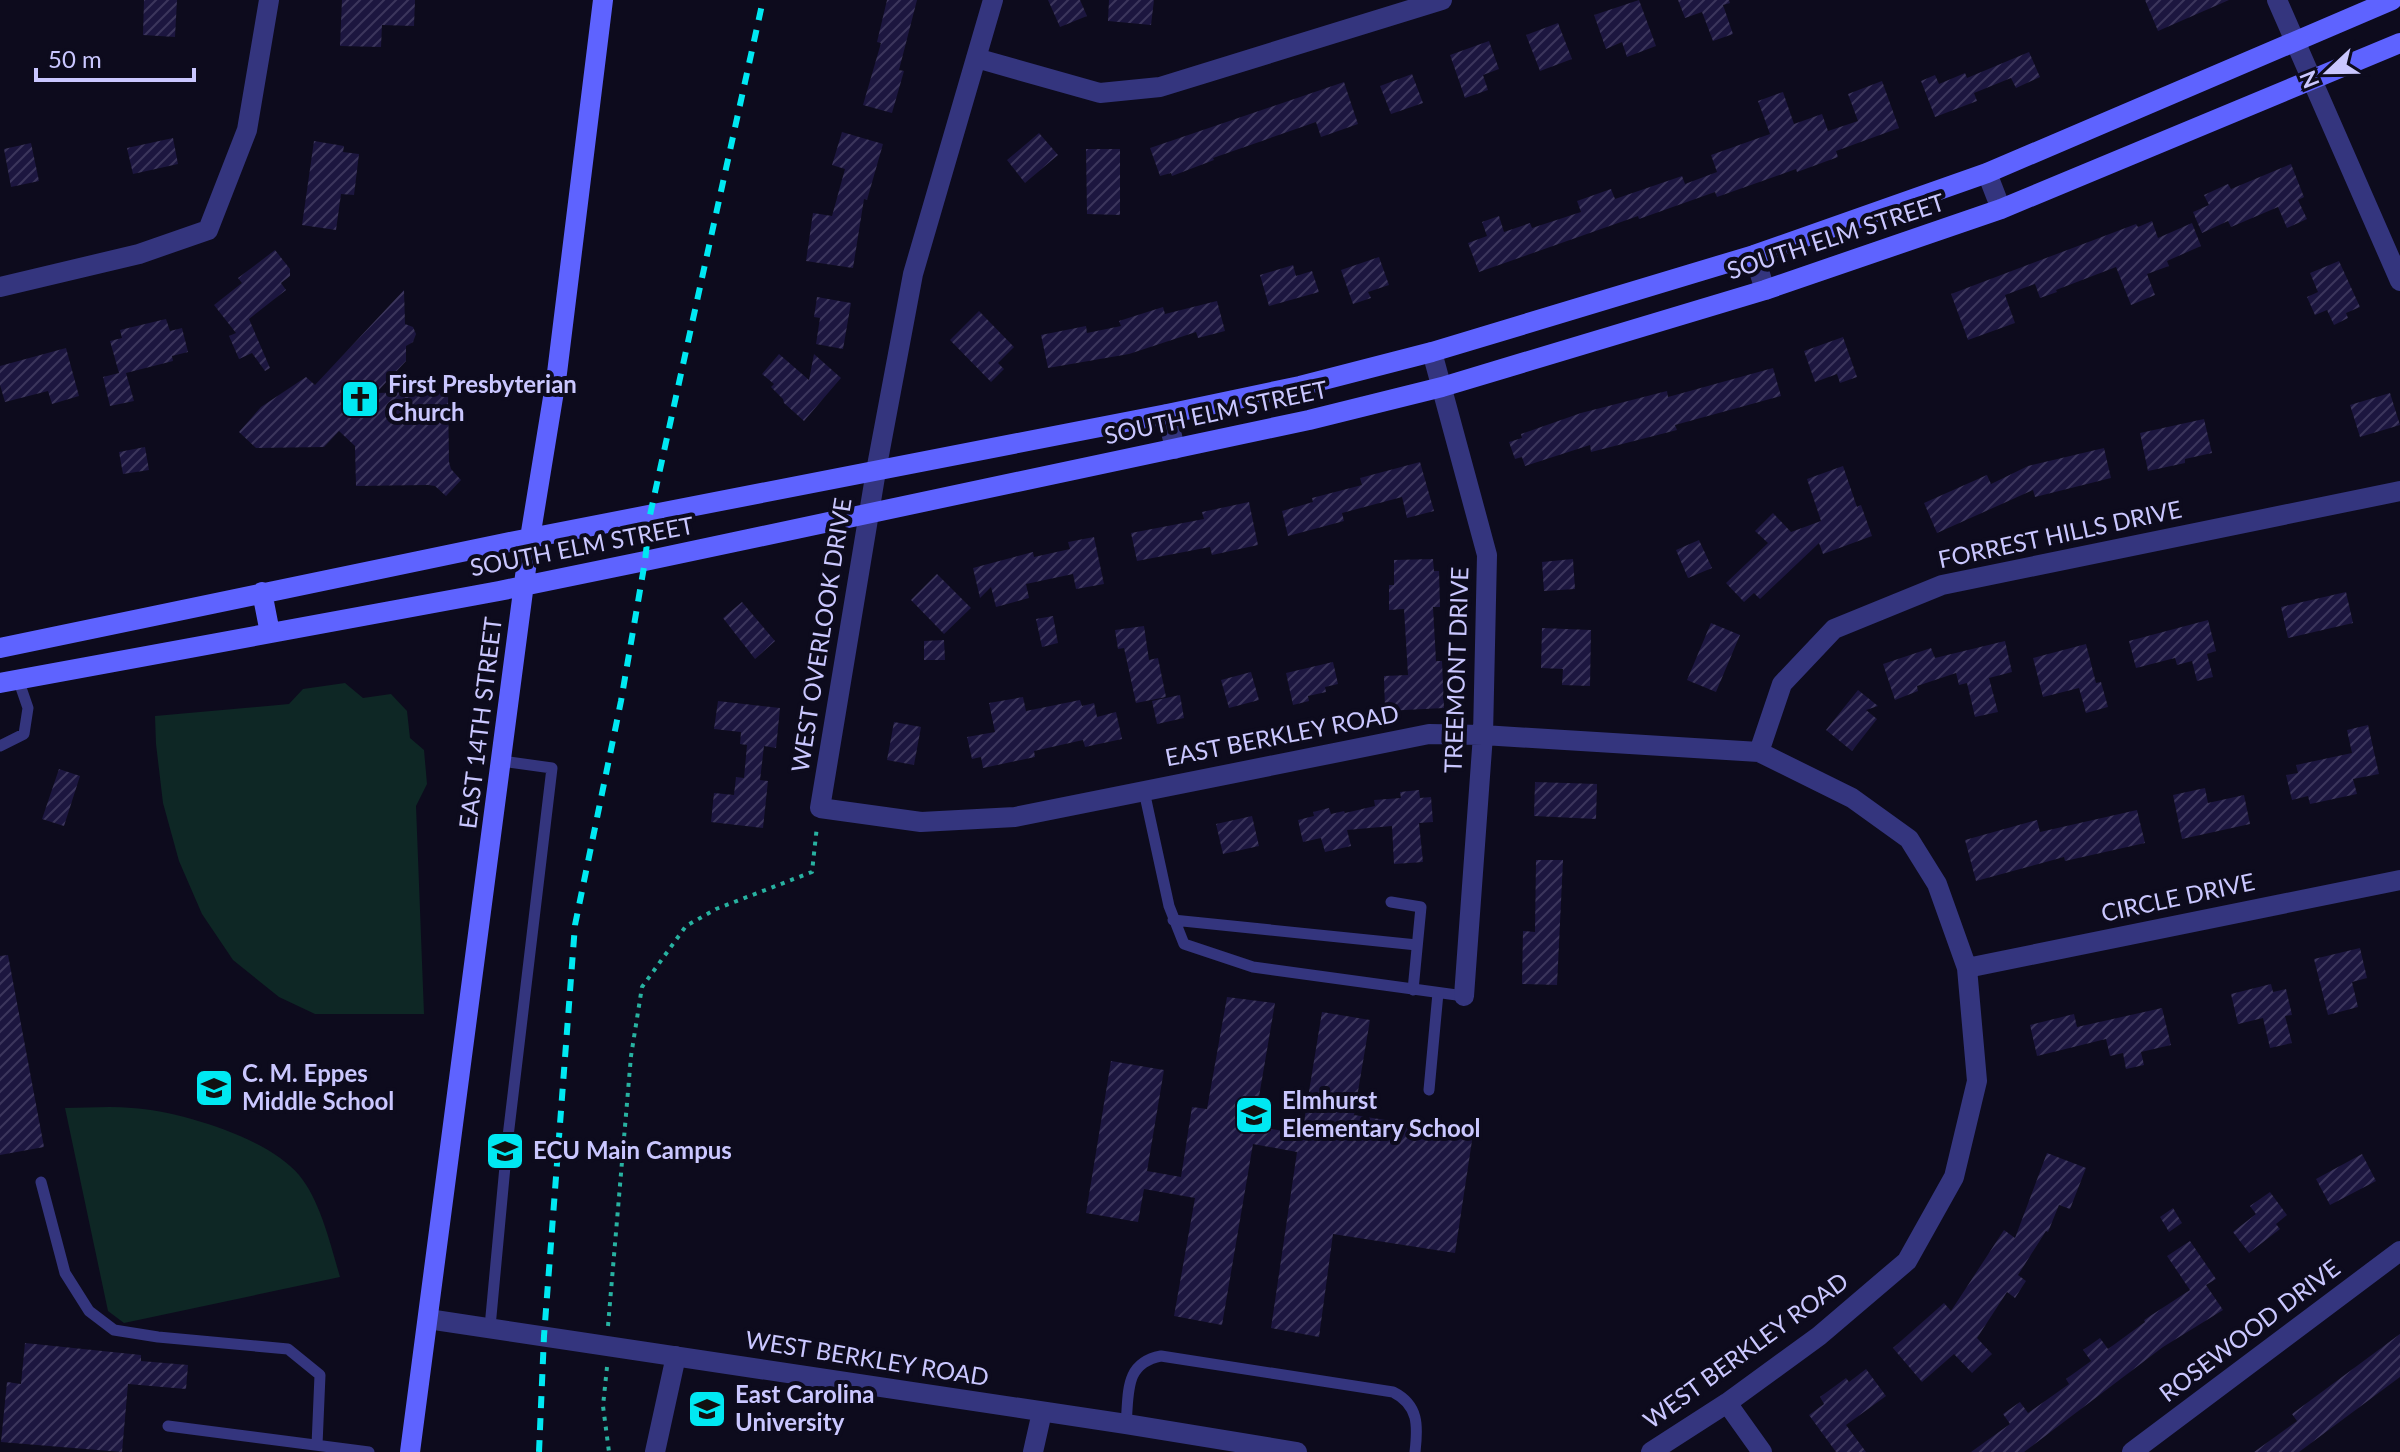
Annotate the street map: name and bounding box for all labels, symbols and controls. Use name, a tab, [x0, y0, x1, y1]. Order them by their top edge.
scale bar	[36, 32, 194, 82]
north arrow	[2288, 32, 2368, 112]
text: 50 m	[48, 44, 102, 73]
text: N	[2293, 67, 2325, 93]
street label: SOUTH ELM STREET	[1723, 187, 1948, 284]
place label: First Presbyterian Church	[388, 369, 577, 426]
street label: SOUTH ELM STREET	[1102, 374, 1330, 449]
church icon: First Presbyterian Church	[339, 378, 381, 420]
street label: FORREST HILLS DRIVE	[1935, 494, 2184, 574]
street label: WEST OVERLOOK DRIVE	[785, 496, 857, 774]
street label: SOUTH ELM STREET	[467, 510, 696, 581]
street label: TREEMONT DRIVE	[1437, 566, 1474, 774]
street label: EAST 14TH STREET	[452, 615, 507, 830]
street label: EAST BERKLEY ROAD	[1162, 698, 1401, 771]
street label: CIRCLE DRIVE	[2098, 866, 2257, 927]
place label: C. M. Eppes Middle School	[242, 1058, 394, 1115]
school or university icon: C. M. Eppes Middle School	[193, 1067, 235, 1109]
place label: Elmhurst Elementary School	[1282, 1085, 1481, 1142]
school or university icon: Elmhurst Elementary School	[1233, 1094, 1275, 1136]
school or university icon: ECU Main Campus	[484, 1130, 526, 1172]
place label: ECU Main Campus	[533, 1135, 732, 1164]
street label: ROSEWOOD DRIVE	[2153, 1252, 2345, 1407]
street label: WEST BERKLEY ROAD	[1637, 1266, 1853, 1434]
street label: WEST BERKLEY ROAD	[743, 1324, 991, 1391]
place label: East Carolina University	[735, 1379, 874, 1436]
school or university icon: East Carolina University	[686, 1388, 728, 1430]

